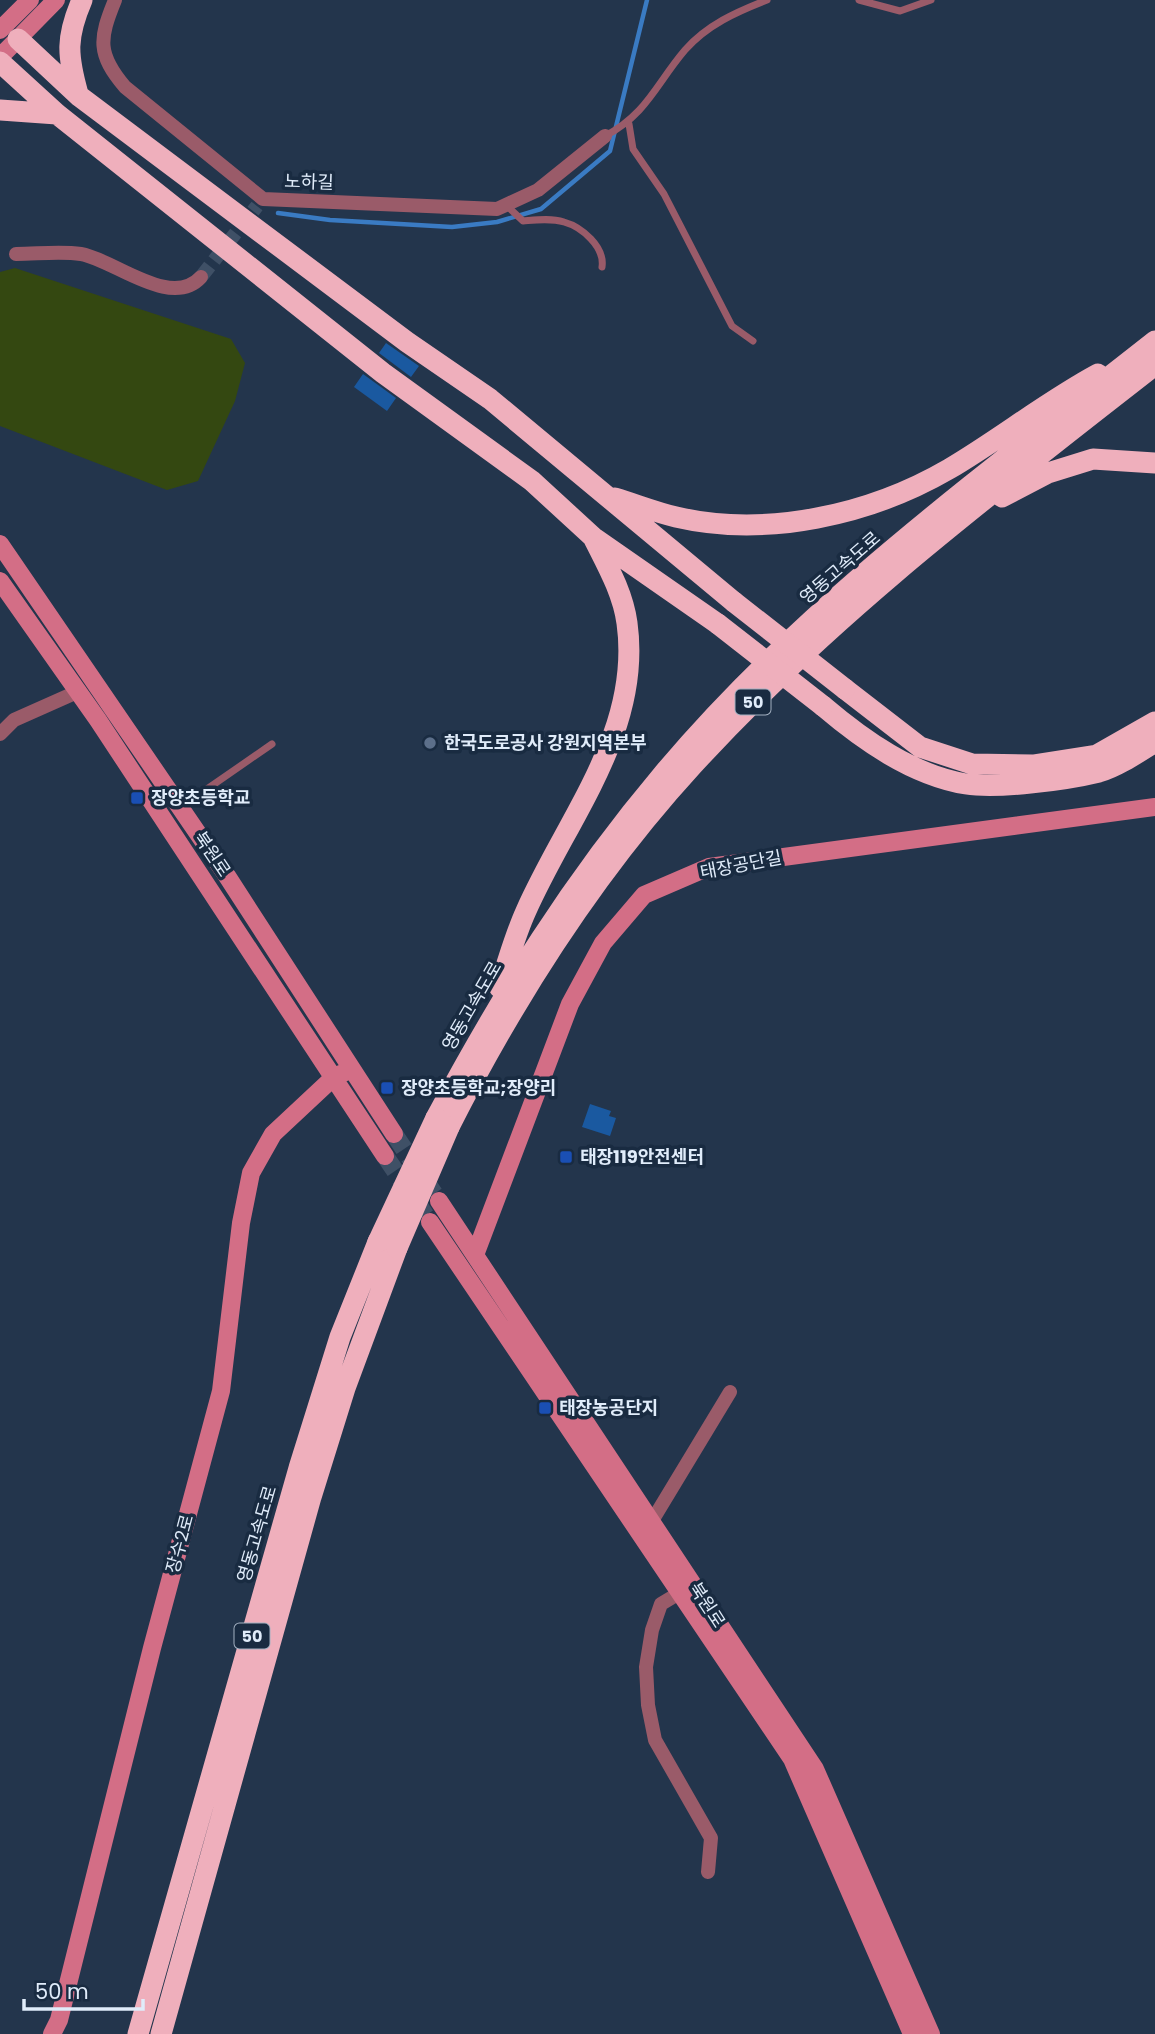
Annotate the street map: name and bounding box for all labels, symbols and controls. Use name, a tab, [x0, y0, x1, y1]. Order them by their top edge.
street label: 노하길	[284, 168, 334, 195]
street label: 영동고속도로	[794, 526, 885, 610]
road number: 50	[736, 690, 770, 715]
place label: 한국도로공사 강원지역본부	[444, 730, 647, 755]
marker: 한국도로공사 강원지역본부	[422, 735, 438, 751]
place label: 장양초등학교	[151, 785, 250, 810]
marker: 장양초등학교	[129, 790, 145, 806]
street label: 북원로	[188, 826, 237, 881]
street label: 태장공단길	[698, 844, 784, 885]
street label: 영동고속도로	[436, 956, 507, 1055]
place label: 장양초등학교;장양리	[401, 1075, 556, 1100]
marker: 장양초등학교;장양리	[379, 1080, 395, 1096]
place label: 태장119안전센터	[580, 1144, 704, 1169]
marker: 태장119안전센터	[558, 1149, 574, 1165]
place label: 태장농공단지	[559, 1395, 658, 1420]
marker: 태장농공단지	[537, 1400, 553, 1416]
street label: 영동고속도로	[231, 1483, 282, 1585]
street label: 장수2로	[160, 1512, 199, 1576]
street label: 북원로	[683, 1577, 731, 1632]
road number: 50	[234, 1624, 270, 1648]
scale bar	[24, 1968, 144, 2012]
text: 50 m	[35, 1977, 89, 2006]

